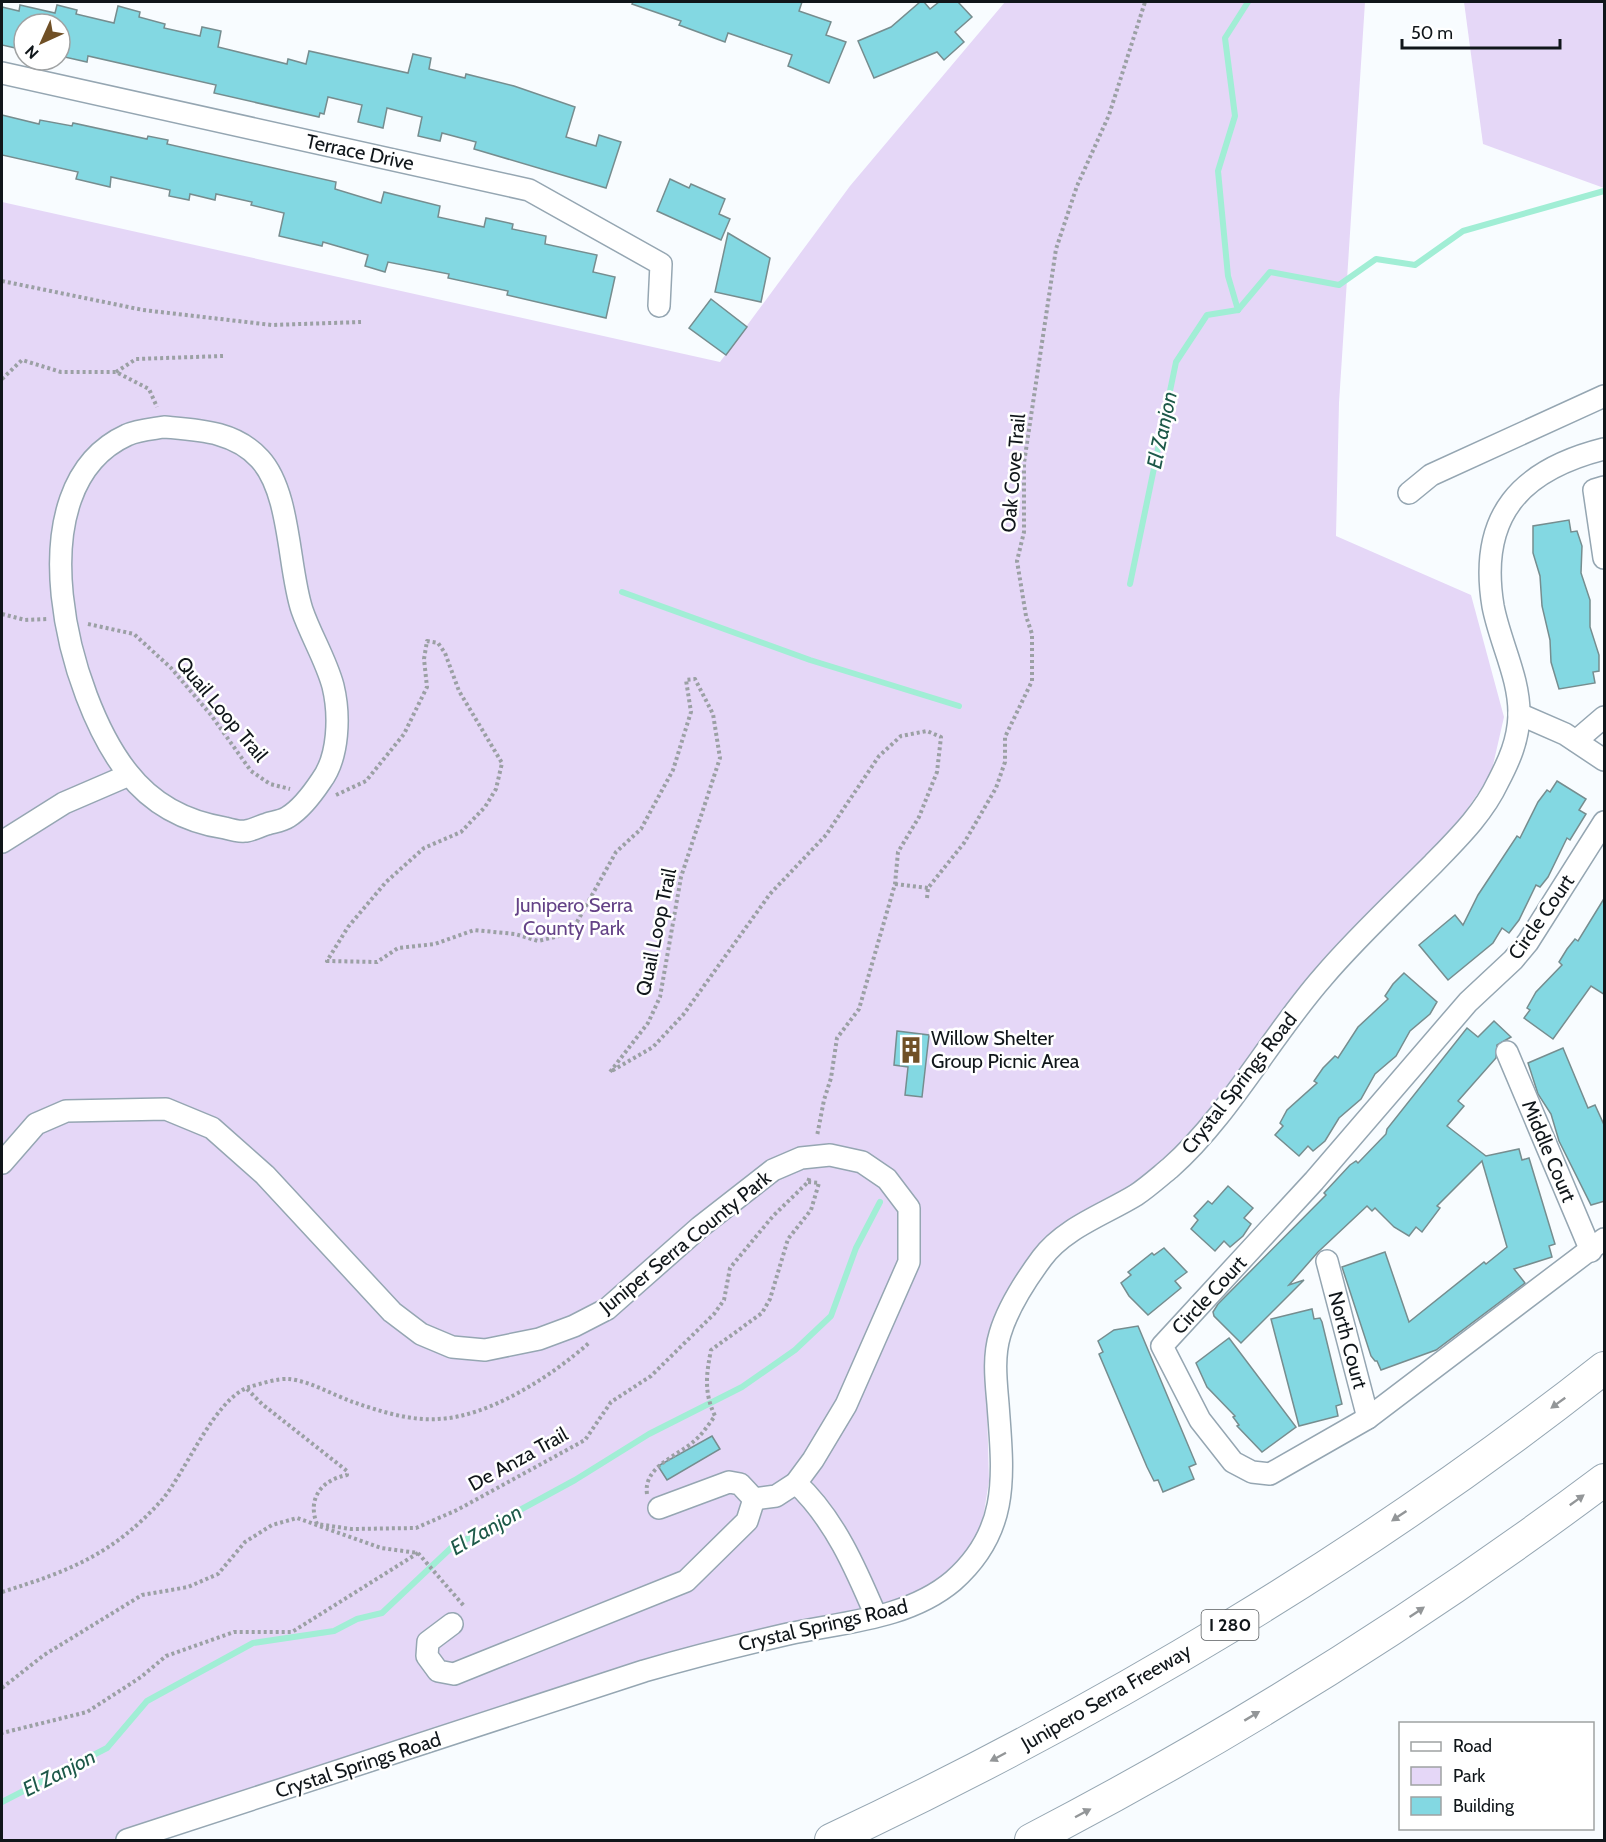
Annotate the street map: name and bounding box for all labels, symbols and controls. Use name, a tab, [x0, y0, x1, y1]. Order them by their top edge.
north arrow	[12, 12, 72, 72]
scale bar	[1402, 12, 1560, 50]
text: 50 m	[1411, 22, 1453, 44]
text: N	[21, 42, 42, 63]
street label: Terrace Drive	[304, 129, 416, 175]
water label: El Zanjon	[1141, 389, 1183, 471]
street label: Oak Cove Trail	[996, 412, 1030, 533]
street label: Quail Loop Trail	[171, 652, 273, 767]
street label: Quail Loop Trail	[631, 866, 681, 998]
street label: Circle Court	[1503, 870, 1579, 964]
park label: Junipero Serra County Park	[514, 893, 633, 940]
street label: Crystal Springs Road	[1176, 1007, 1302, 1159]
place label: Willow Shelter Group Picnic Area	[931, 1026, 1080, 1073]
building icon: Willow Shelter Group Picnic Area	[896, 1035, 926, 1065]
street label: Middle Court	[1517, 1096, 1581, 1206]
street label: Juniper Serra County Park	[594, 1165, 776, 1319]
street label: Circle Court	[1167, 1251, 1251, 1339]
street label: North Court	[1323, 1289, 1373, 1392]
one-way arrow	[1550, 1397, 1566, 1409]
street label: De Anza Trail	[464, 1422, 572, 1496]
one-way arrow	[1568, 1494, 1584, 1506]
water label: El Zanjon	[445, 1499, 527, 1561]
one-way arrow	[1391, 1510, 1407, 1522]
street label: Crystal Springs Road	[736, 1594, 910, 1656]
one-way arrow	[1409, 1606, 1425, 1617]
road number: I 280	[1202, 1610, 1258, 1640]
street label: Junipero Serra Freeway	[1016, 1639, 1195, 1756]
one-way arrow	[1244, 1710, 1260, 1721]
legend	[1399, 1722, 1594, 1830]
street label: Crystal Springs Road	[272, 1727, 444, 1803]
text: Road	[1453, 1735, 1492, 1757]
water label: El Zanjon	[18, 1744, 100, 1802]
one-way arrow	[989, 1752, 1006, 1762]
text: Park	[1453, 1765, 1486, 1787]
text: Building	[1453, 1795, 1515, 1817]
one-way arrow	[1075, 1808, 1092, 1818]

